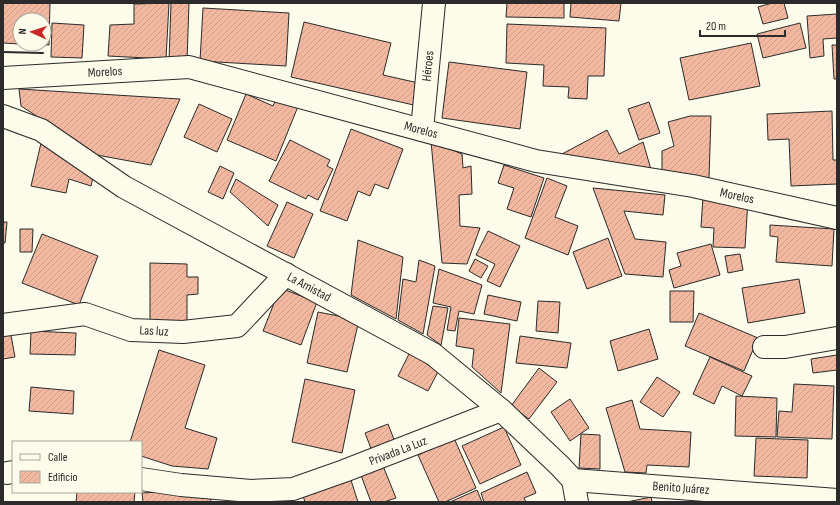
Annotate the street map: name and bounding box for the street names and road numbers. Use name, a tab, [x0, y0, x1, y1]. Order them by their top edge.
street label: Héroes	[418, 50, 438, 82]
street label: Morelos	[87, 63, 123, 81]
street label: Morelos	[402, 118, 440, 142]
street label: Morelos	[719, 185, 756, 207]
street label: La Amistad	[284, 269, 334, 305]
street label: Las luz	[139, 322, 169, 340]
street label: Privada La Luz	[367, 433, 430, 469]
street label: Benito Juárez	[652, 478, 710, 498]

